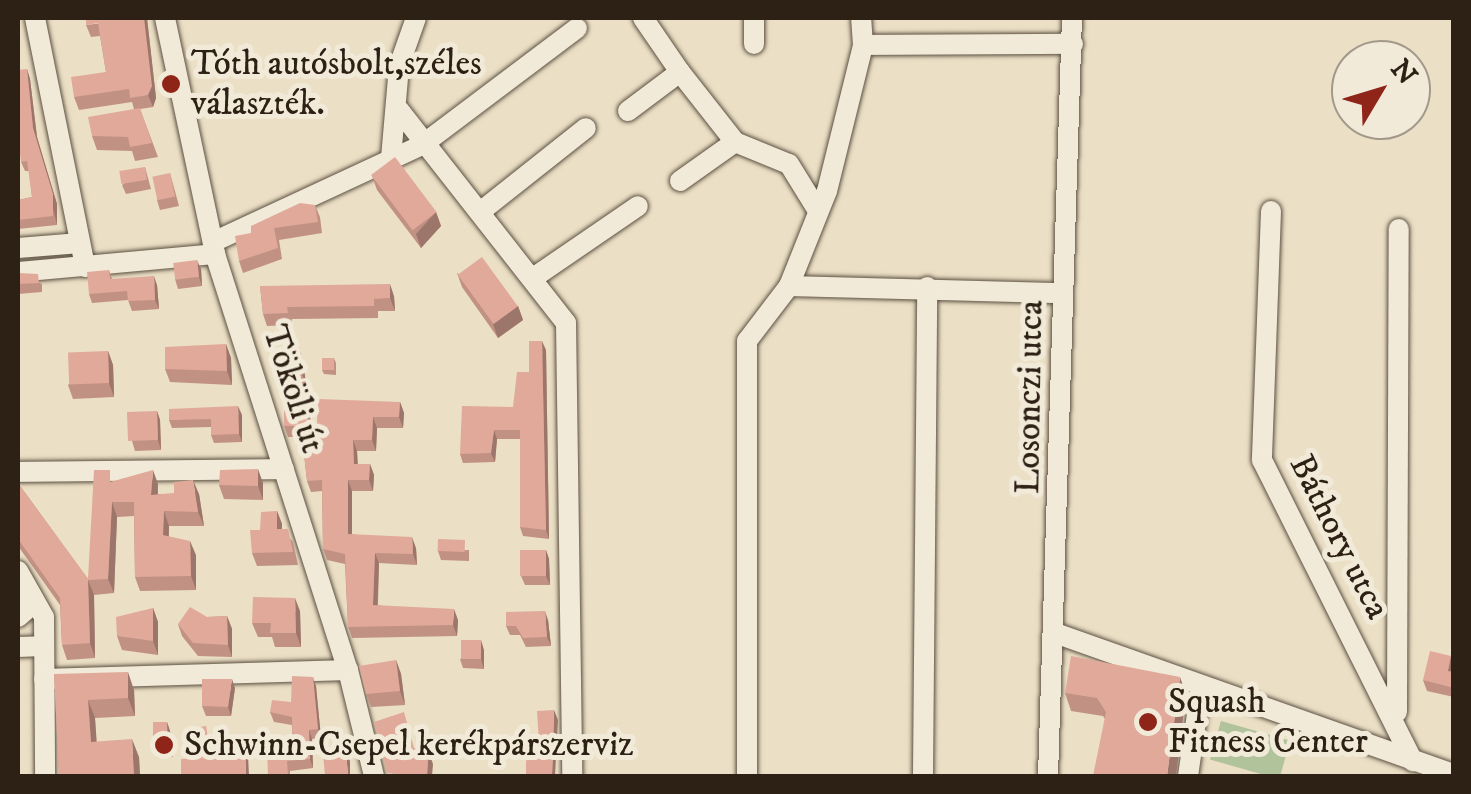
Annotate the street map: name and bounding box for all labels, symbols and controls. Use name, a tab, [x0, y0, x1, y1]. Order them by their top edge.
north arrow	[1331, 40, 1431, 140]
place label: Tóth autósbolt,széles választék.	[191, 43, 482, 125]
text: N	[1383, 53, 1424, 92]
marker: Tóth autósbolt,széles választék.	[160, 73, 182, 95]
street label: Losonczi utca	[1007, 300, 1053, 494]
street label: Tököli út	[253, 320, 333, 458]
street label: Báthory utca	[1280, 448, 1398, 626]
place label: Squash Fitness Center	[1168, 681, 1368, 763]
marker: Squash Fitness Center	[1137, 711, 1159, 733]
place label: Schwinn-Csepel kerékpárszerviz	[184, 724, 633, 766]
marker: Schwinn-Csepel kerékpárszerviz	[153, 734, 175, 756]

